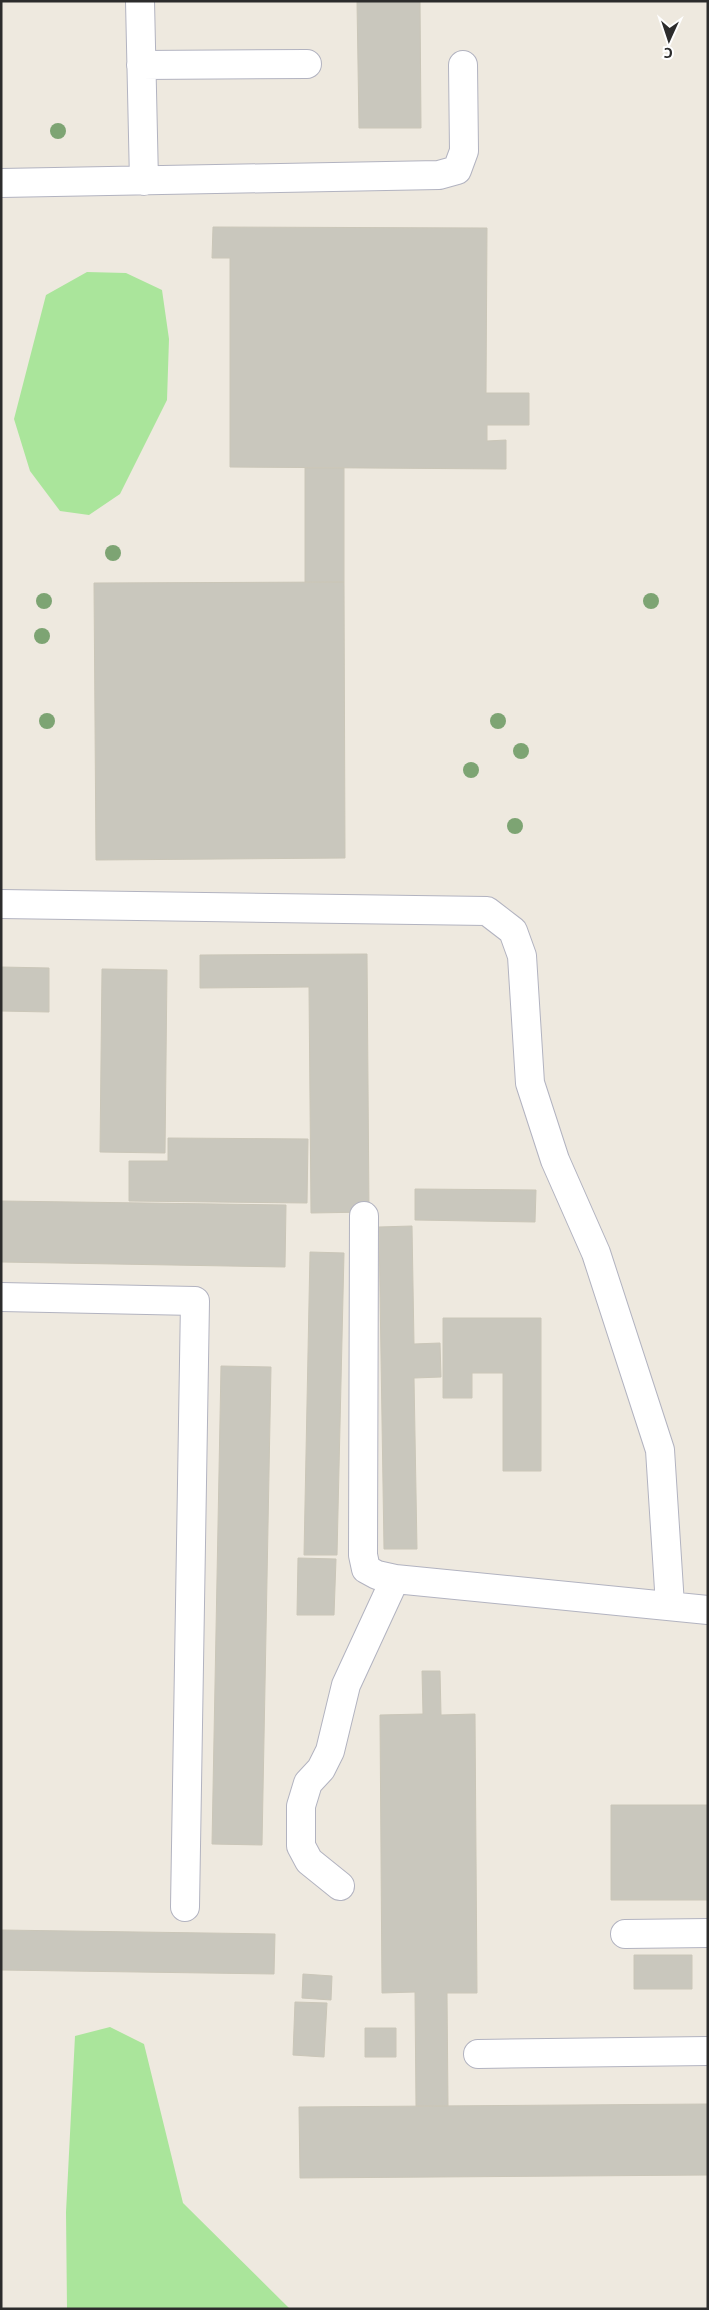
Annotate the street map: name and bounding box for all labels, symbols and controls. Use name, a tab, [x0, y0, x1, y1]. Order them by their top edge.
north arrow	[644, 15, 694, 65]
text: С	[663, 44, 673, 63]

